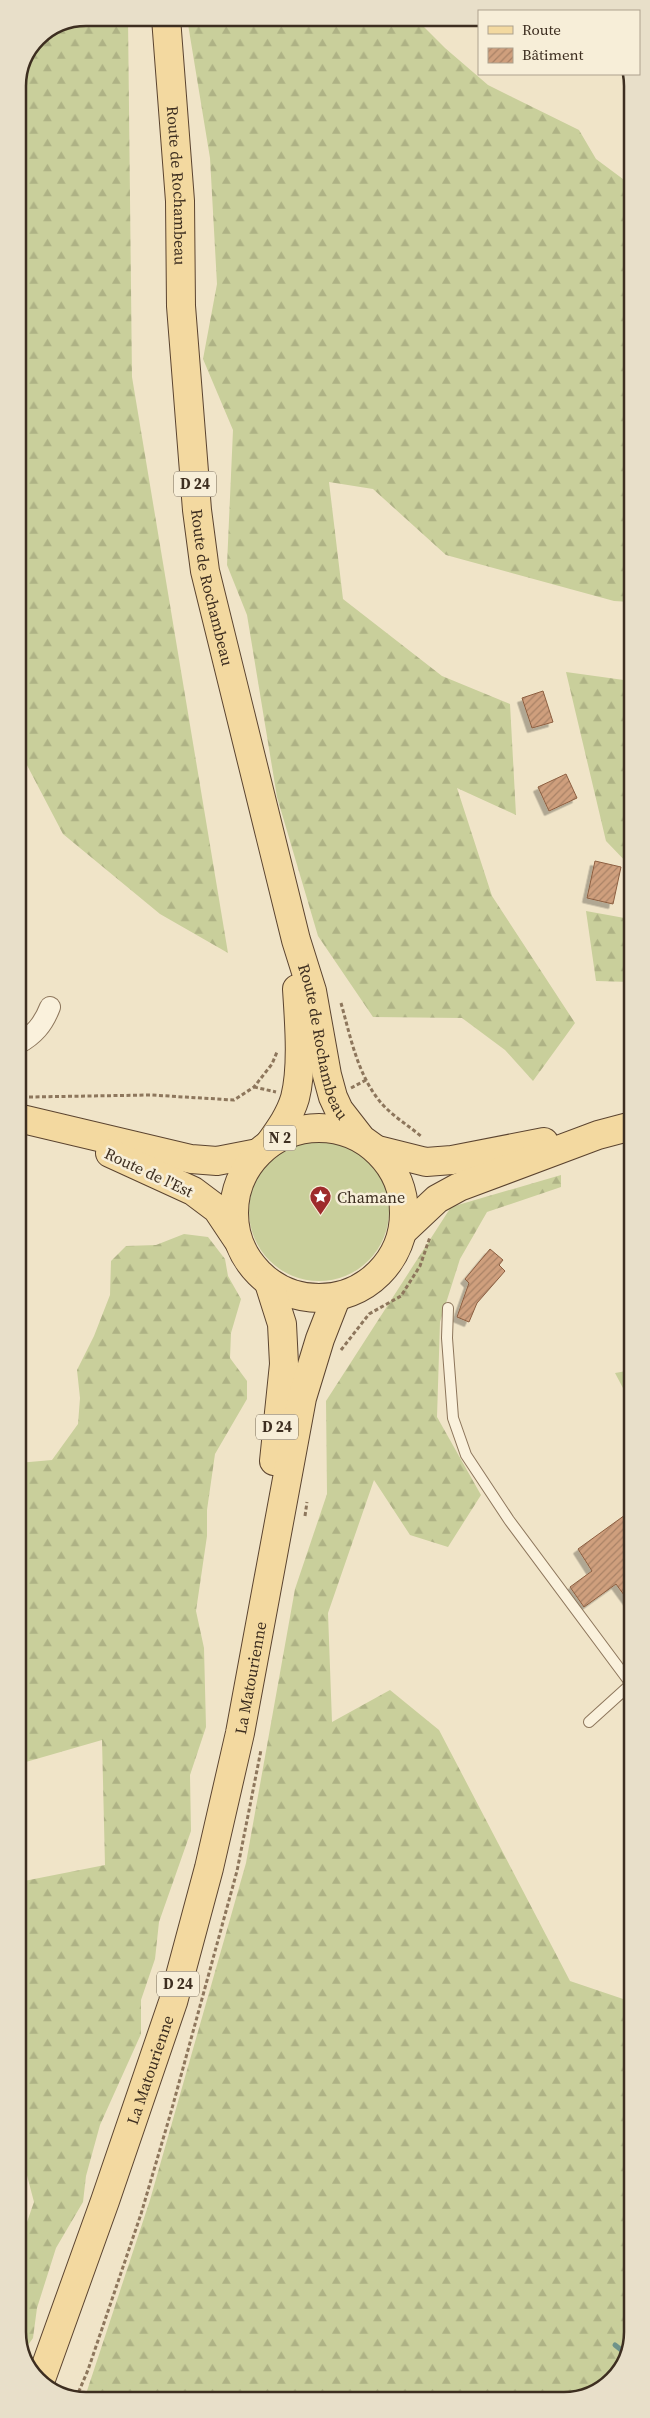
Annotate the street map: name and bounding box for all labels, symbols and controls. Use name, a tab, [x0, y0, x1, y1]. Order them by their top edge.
legend	[478, 10, 640, 75]
text: Route	[522, 19, 561, 40]
text: Bâtiment	[522, 44, 584, 65]
street label: Route de Rochambeau	[162, 105, 192, 266]
road number: D 24	[174, 472, 216, 496]
street label: Route de Rochambeau	[186, 507, 239, 668]
street label: Route de Rochambeau	[293, 961, 353, 1124]
road number: N 2	[264, 1126, 296, 1150]
street label: Route de l'Est	[101, 1142, 198, 1202]
place icon: Chamane	[309, 1185, 333, 1216]
place label: Chamane	[337, 1186, 405, 1208]
road number: D 24	[256, 1414, 298, 1440]
street label: La Matourienne	[229, 1620, 271, 1736]
road number: D 24	[157, 1972, 199, 1996]
street label: La Matourienne	[121, 2012, 179, 2127]

